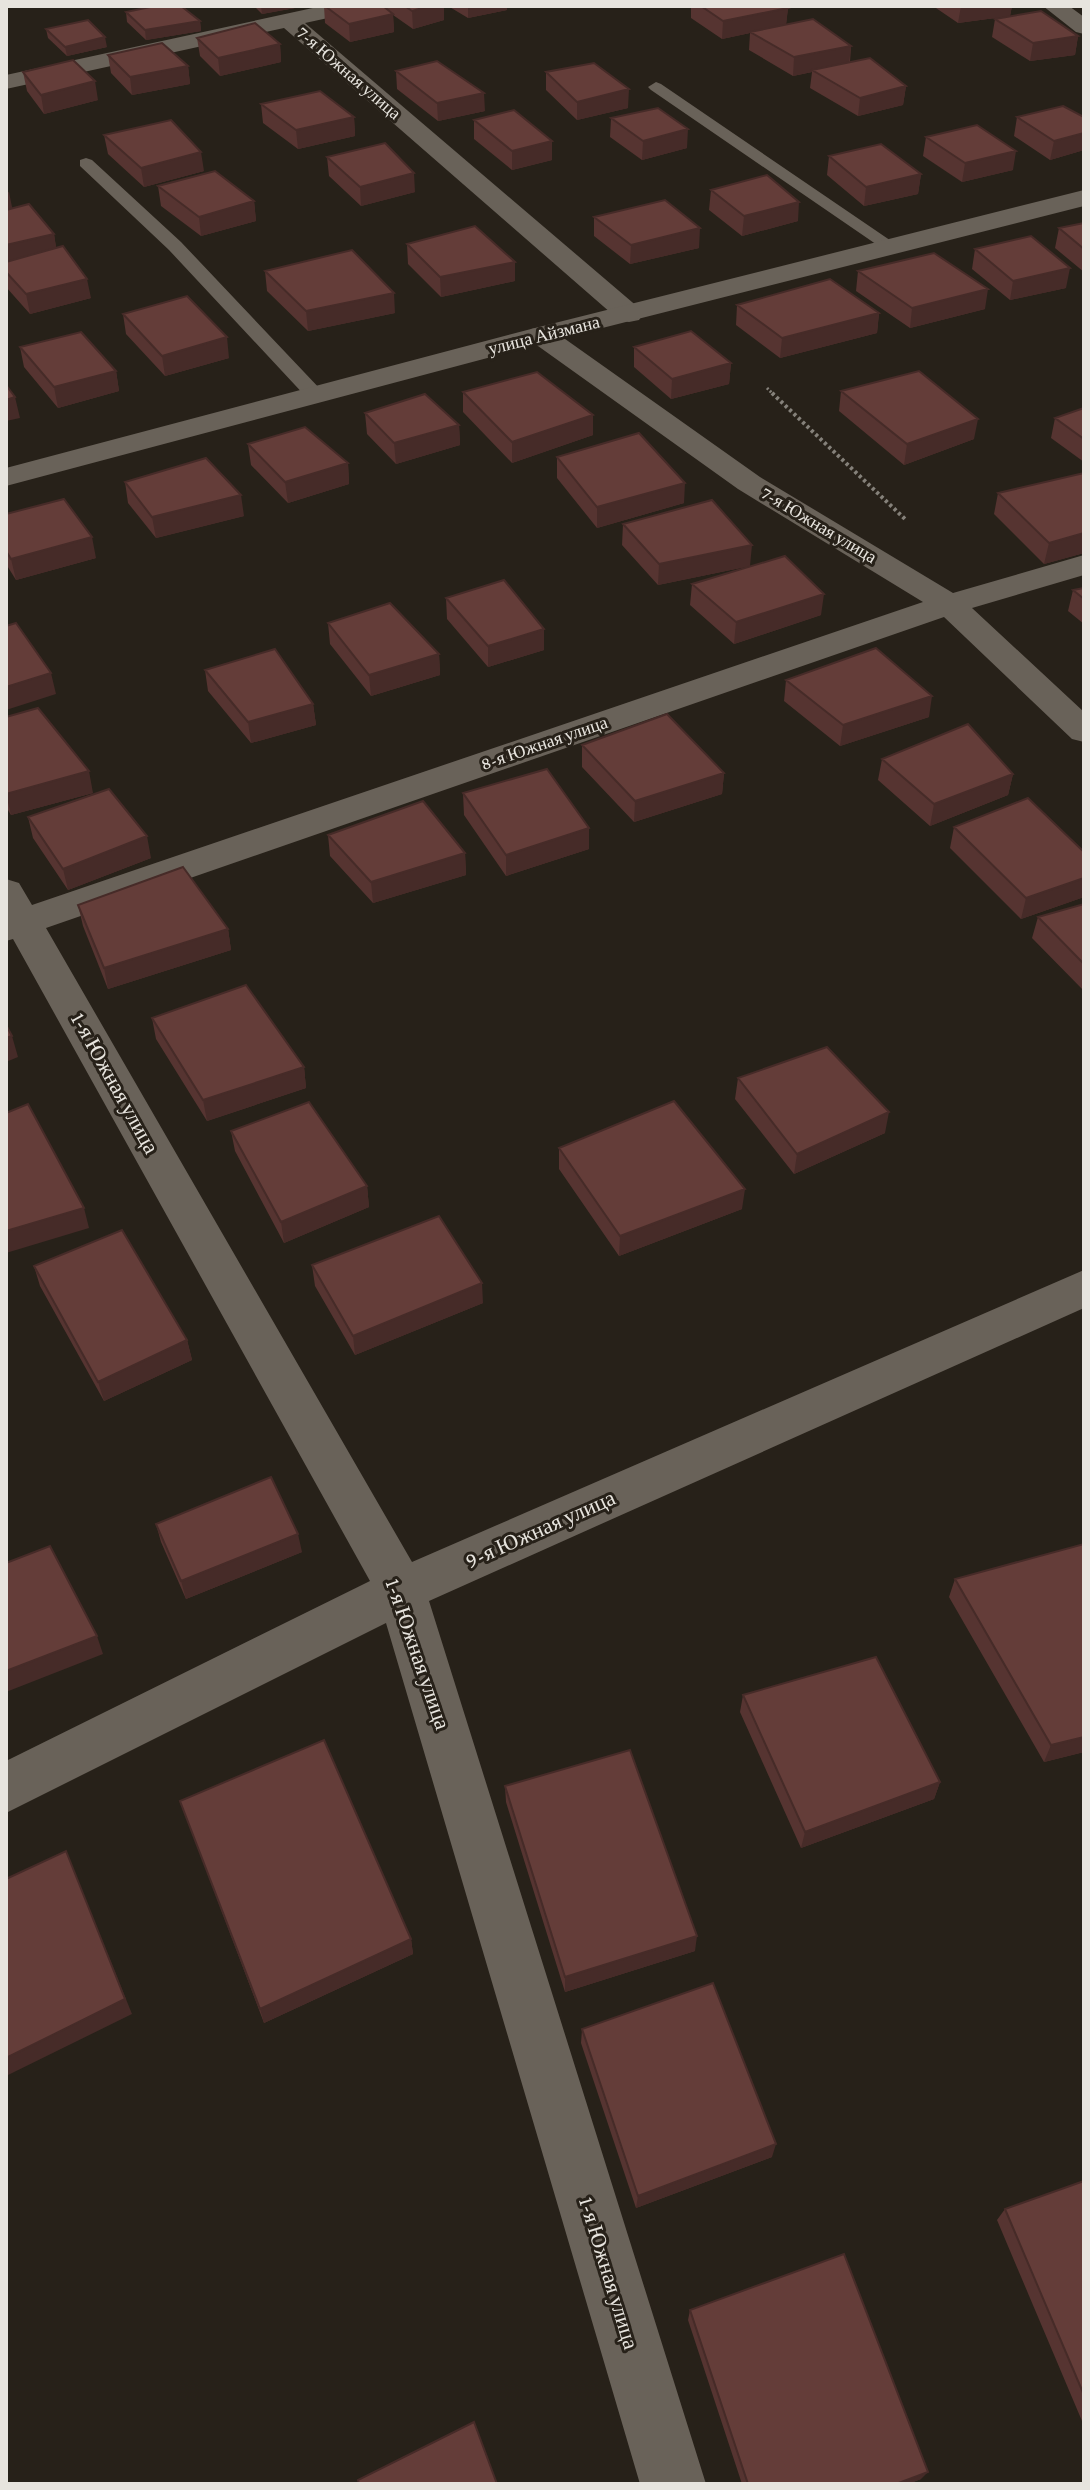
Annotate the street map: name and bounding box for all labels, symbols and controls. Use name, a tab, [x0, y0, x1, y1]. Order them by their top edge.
street label: 7-я Южная улица	[293, 22, 405, 124]
street label: улица Айзмана	[486, 311, 602, 359]
street label: 7-я Южная улица	[758, 483, 880, 567]
street label: 8-я Южная улица	[478, 712, 610, 774]
street label: 1-я Южная улица	[66, 1008, 164, 1158]
street label: 9-я Южная улица	[461, 1485, 619, 1573]
street label: 1-я Южная улица	[381, 1575, 456, 1733]
street label: 1-я Южная улица	[574, 2194, 644, 2352]

